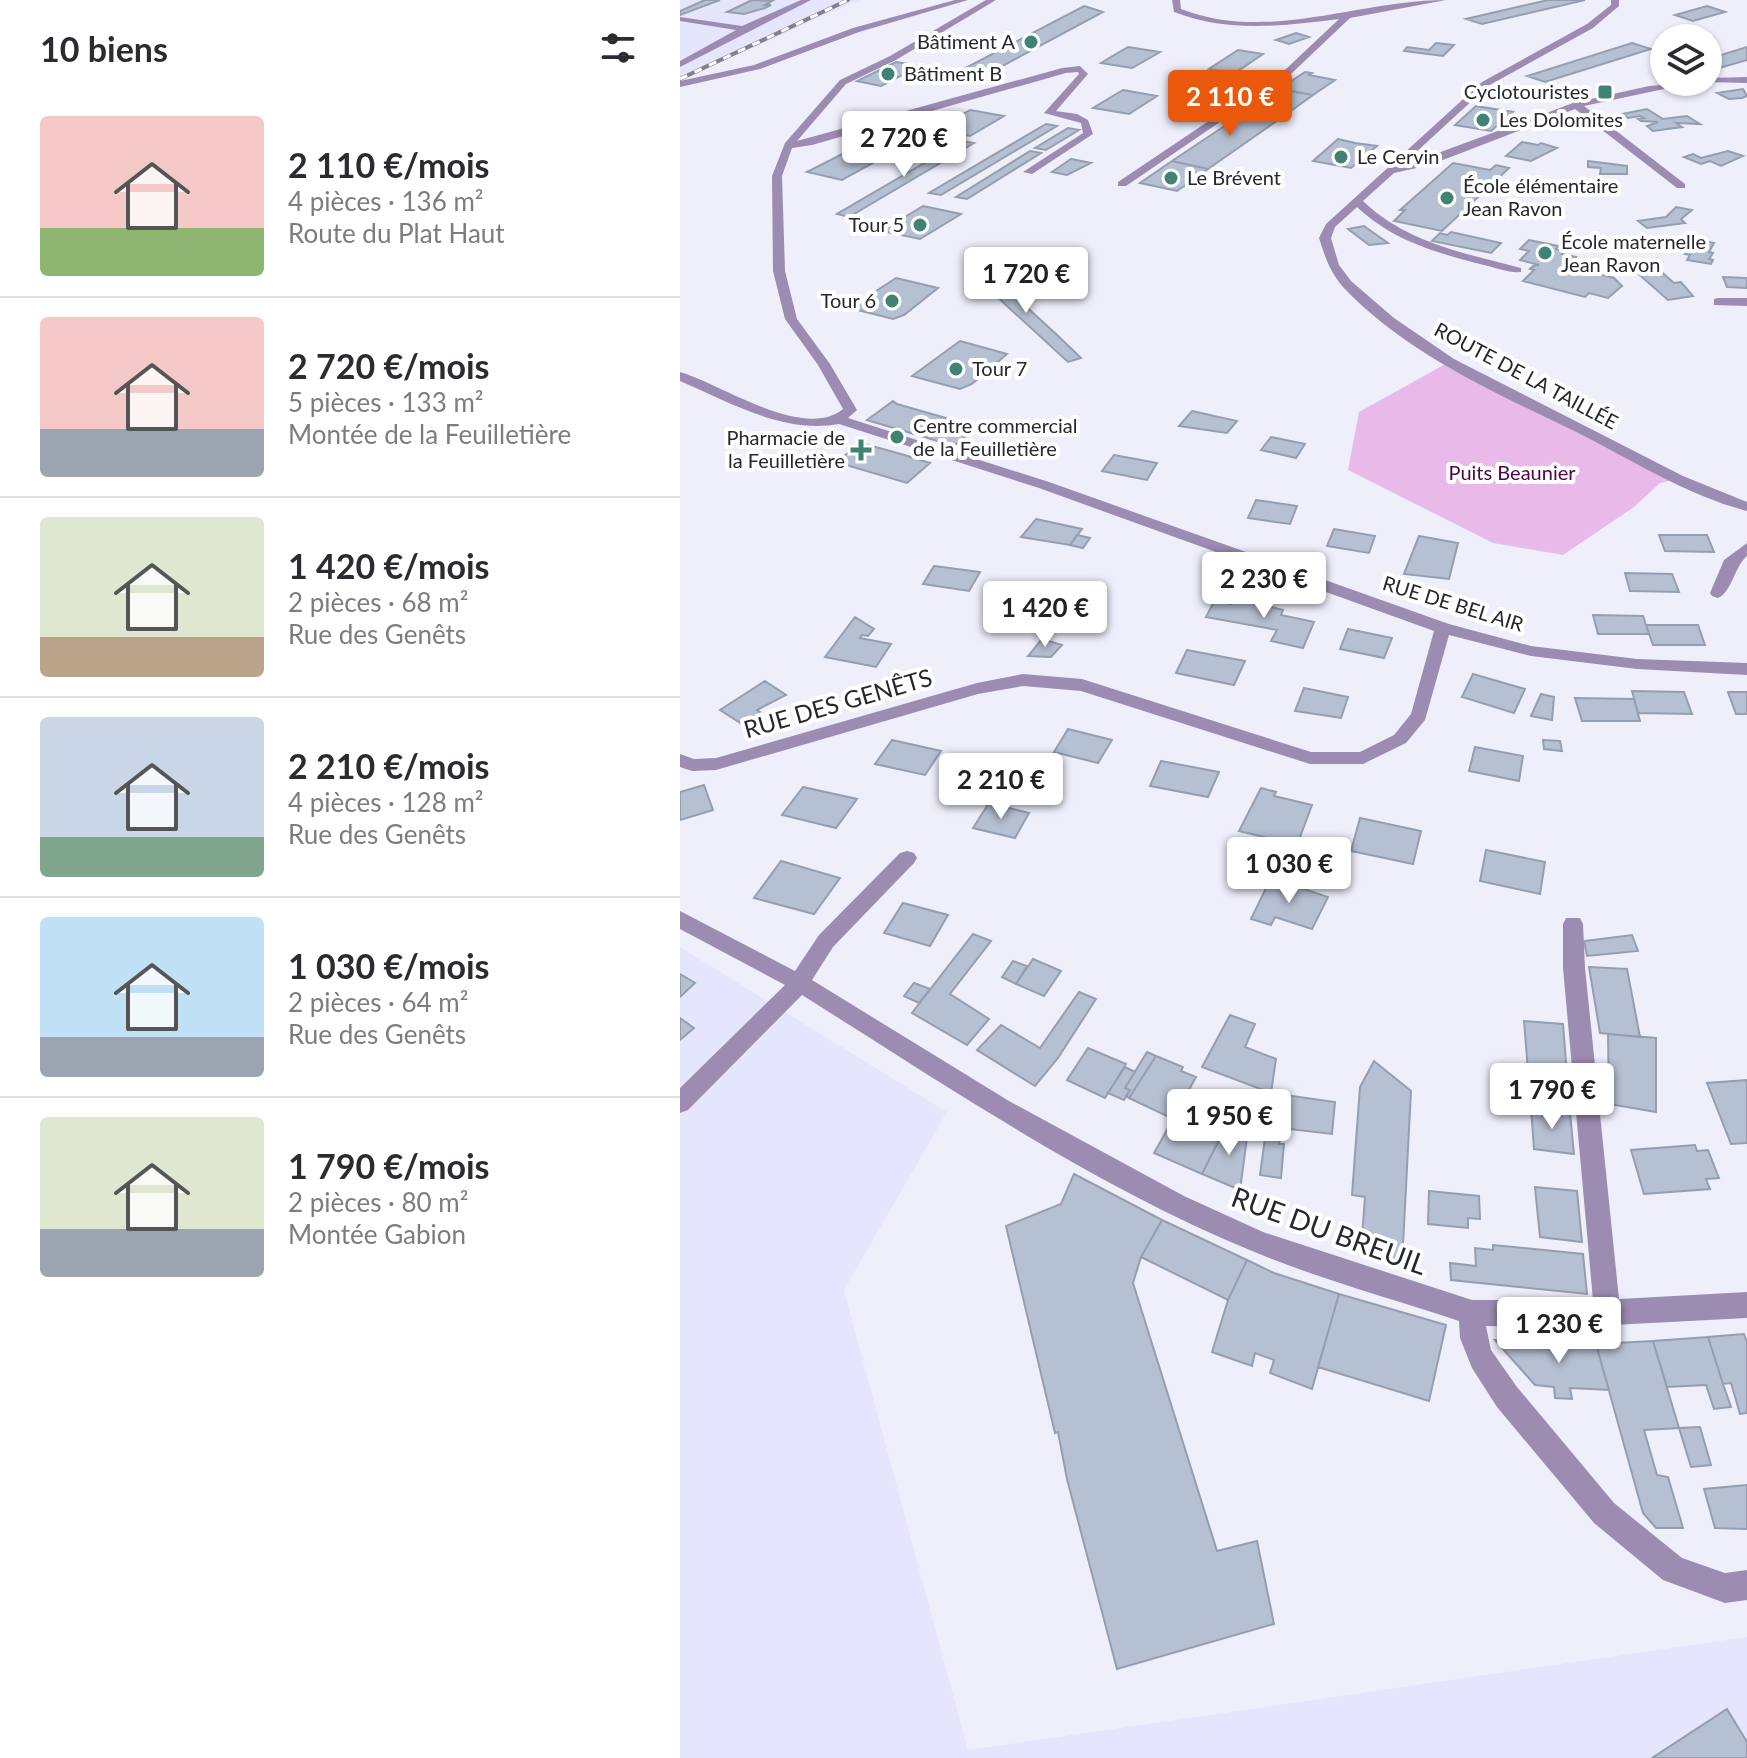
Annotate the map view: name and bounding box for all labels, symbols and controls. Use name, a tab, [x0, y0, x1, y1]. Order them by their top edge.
map controls	[1650, 24, 1722, 96]
button: layers	[1650, 24, 1722, 96]
icon: filters	[596, 26, 640, 70]
text: 10 biens	[40, 28, 168, 69]
place label: Bâtiment A	[917, 29, 1015, 53]
marker: Bâtiment A	[1022, 33, 1040, 51]
place label: Bâtiment B	[904, 61, 1002, 85]
marker: Bâtiment B	[879, 65, 897, 83]
pin: 2 110 €	[1156, 70, 1304, 138]
place label: Cyclotouristes	[1464, 79, 1589, 103]
text: 2 110 €	[1186, 80, 1274, 112]
marker: Cyclotouristes	[1596, 83, 1614, 101]
place label: Les Dolomites	[1499, 107, 1623, 131]
pin: 2 720 €	[830, 111, 978, 179]
marker: Les Dolomites	[1474, 111, 1492, 129]
text: 2 720 €	[860, 121, 948, 153]
text: 2 110 €/mois	[288, 144, 490, 185]
place label: Le Cervin	[1357, 144, 1440, 168]
icon: home	[104, 148, 200, 244]
marker: Le Cervin	[1332, 148, 1350, 166]
place label: Le Brévent	[1187, 165, 1281, 189]
marker: Le Brévent	[1162, 169, 1180, 187]
place label: École élémentaire Jean Ravon	[1463, 173, 1618, 220]
text: 4 pièces · 136 m²	[288, 185, 483, 217]
marker: École élémentaire Jean Ravon	[1438, 189, 1456, 207]
place label: Tour 5	[849, 212, 904, 236]
marker: Tour 5	[911, 216, 929, 234]
text: Route du Plat Haut	[288, 217, 505, 249]
place label: École maternelle Jean Ravon	[1561, 229, 1706, 276]
marker: École maternelle Jean Ravon	[1536, 244, 1554, 262]
pin: 1 720 €	[952, 247, 1100, 315]
text: 1 720 €	[982, 257, 1070, 289]
place label: Tour 6	[821, 288, 876, 312]
marker: Tour 6	[883, 292, 901, 310]
street label: ROUTE DE LA TAILLÉE	[1431, 317, 1622, 434]
text: 2 720 €/mois	[288, 345, 490, 386]
icon: home	[104, 349, 200, 445]
place label: Tour 7	[972, 356, 1027, 380]
marker: Tour 7	[947, 360, 965, 378]
text: 5 pièces · 133 m²	[288, 386, 483, 418]
place label: Centre commercial de la Feuilletière	[913, 413, 1078, 460]
text: Montée de la Feuilletière	[288, 418, 571, 450]
place label: Pharmacie de la Feuilletière	[726, 425, 845, 472]
marker: Centre commercial de la Feuilletière	[888, 428, 906, 446]
marker: Pharmacie de la Feuilletière	[852, 441, 870, 459]
park label: Puits Beaunier	[1448, 460, 1576, 484]
text: 1 420 €/mois	[288, 545, 490, 586]
icon: home	[104, 549, 200, 645]
pin: 2 230 €	[1190, 552, 1338, 620]
text: 2 230 €	[1220, 562, 1308, 594]
street label: RUE DE BEL AIR	[1380, 570, 1527, 636]
pin: 1 420 €	[971, 581, 1119, 649]
text: 2 pièces · 68 m²	[288, 586, 468, 618]
text: 1 420 €	[1001, 591, 1089, 623]
text: Rue des Genêts	[288, 618, 466, 650]
street label: RUE DES GENÊTS	[740, 662, 935, 743]
text: 2 210 €/mois	[288, 745, 490, 786]
icon: home	[104, 749, 200, 845]
pin: 2 210 €	[927, 753, 1075, 821]
text: 2 210 €	[957, 763, 1045, 795]
text: 4 pièces · 128 m²	[288, 786, 483, 818]
text: Rue des Genêts	[288, 818, 466, 850]
pin: 1 030 €	[1215, 837, 1363, 905]
text: 1 030 €	[1245, 847, 1333, 879]
text: 1 030 €/mois	[288, 945, 490, 986]
icon: home	[104, 949, 200, 1045]
text: 2 pièces · 64 m²	[288, 986, 468, 1018]
text: Rue des Genêts	[288, 1018, 466, 1050]
pin: 1 790 €	[1478, 1063, 1626, 1131]
text: 1 790 €	[1508, 1073, 1596, 1105]
pin: 1 950 €	[1155, 1089, 1303, 1157]
text: 1 950 €	[1185, 1099, 1273, 1131]
text: 1 790 €/mois	[288, 1145, 490, 1186]
icon: home	[104, 1149, 200, 1245]
street label: RUE DU BREUIL	[1227, 1179, 1431, 1281]
text: 2 pièces · 80 m²	[288, 1186, 468, 1218]
text: Montée Gabion	[288, 1218, 466, 1250]
pin: 1 230 €	[1485, 1297, 1633, 1365]
text: 1 230 €	[1515, 1307, 1603, 1339]

